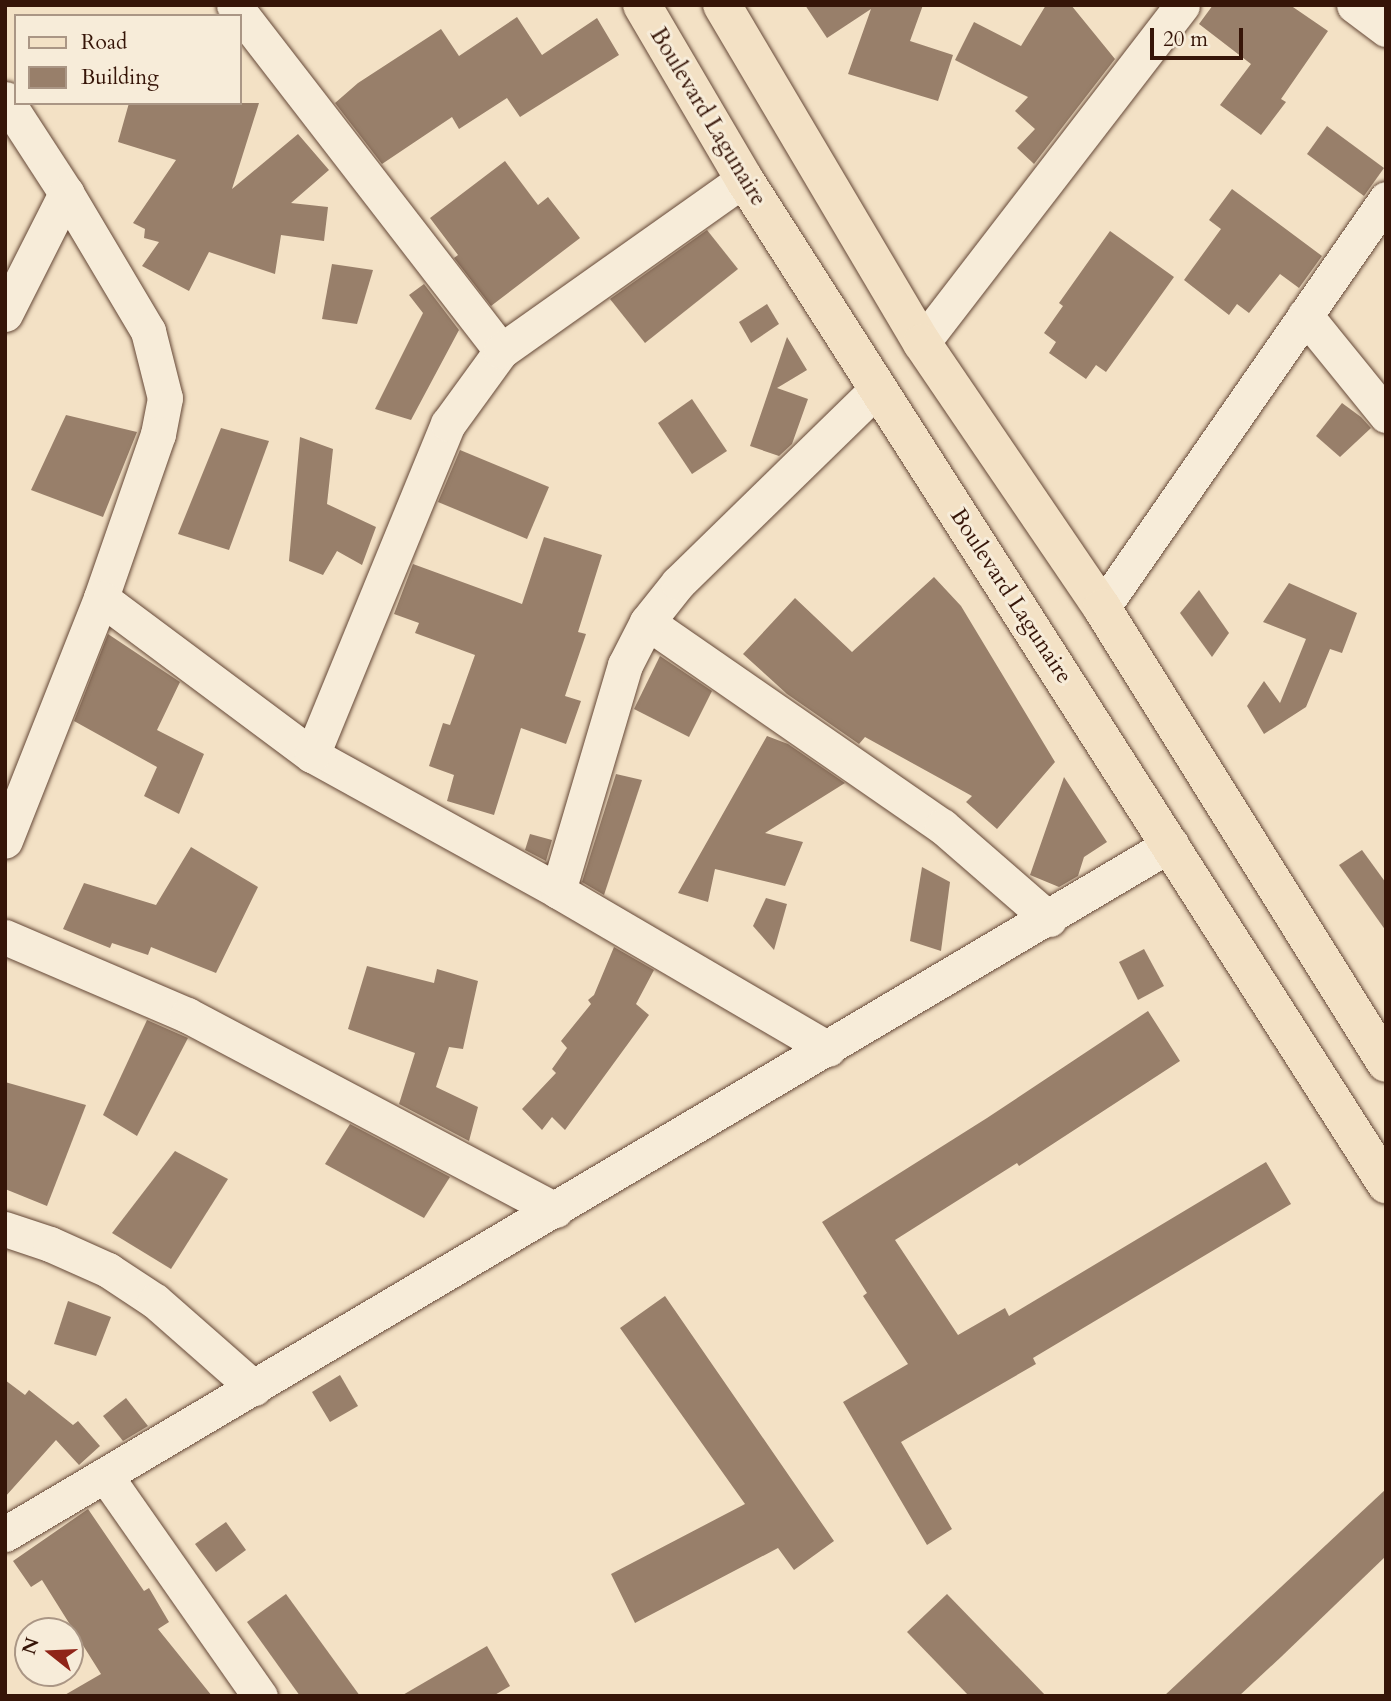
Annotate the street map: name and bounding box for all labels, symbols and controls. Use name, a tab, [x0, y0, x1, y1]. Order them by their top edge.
legend	[14, 14, 242, 105]
scale bar	[1153, 14, 1246, 58]
street label: Boulevard Lagunaire	[644, 23, 772, 211]
text: 20 m	[1163, 25, 1208, 54]
text: Road	[81, 28, 127, 57]
text: Building	[81, 63, 159, 92]
street label: Boulevard Lagunaire	[944, 503, 1078, 689]
north arrow	[14, 1617, 84, 1687]
text: N	[16, 1634, 46, 1658]

